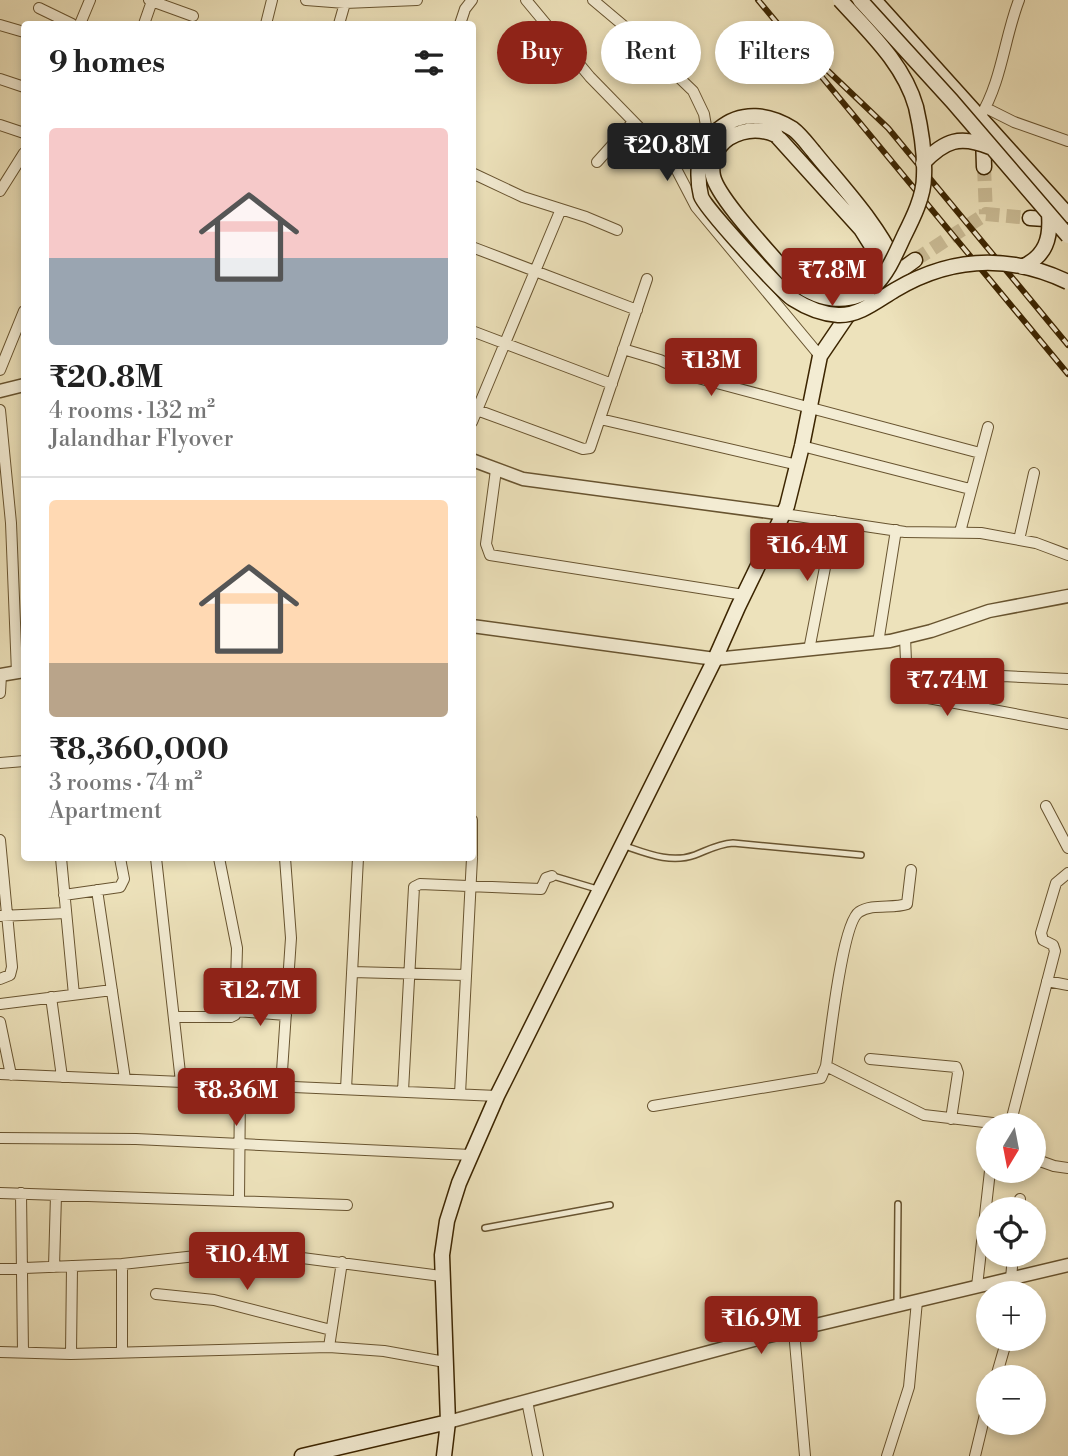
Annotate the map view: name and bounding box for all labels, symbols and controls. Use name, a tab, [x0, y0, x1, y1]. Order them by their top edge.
chip: Buy	[497, 21, 587, 84]
chip: Rent	[601, 21, 701, 84]
chip: Filters	[715, 21, 834, 84]
text: 9 homes	[49, 44, 165, 82]
icon: filters	[410, 44, 448, 82]
pin: ₹20.8M	[610, 124, 724, 183]
text: ₹20.8M	[623, 132, 711, 160]
icon: home	[186, 174, 312, 300]
pin: ₹7.8M	[783, 248, 881, 308]
text: ₹7.8M	[798, 257, 866, 285]
pin: ₹13M	[670, 338, 752, 398]
text: ₹13M	[681, 347, 741, 375]
text: ₹20.8M	[49, 359, 163, 397]
text: 4 rooms · 132 m²	[49, 397, 215, 425]
text: Jalandhar Flyover	[49, 425, 233, 453]
pin: ₹16.4M	[750, 524, 864, 583]
text: ₹16.4M	[766, 532, 848, 560]
icon: home	[186, 546, 312, 672]
pin: ₹7.74M	[890, 658, 1004, 718]
text: ₹7.74M	[906, 667, 988, 695]
text: ₹8,360,000	[49, 731, 229, 769]
text: 3 rooms · 74 m²	[49, 769, 202, 797]
text: Apartment	[49, 797, 162, 825]
pin: ₹12.7M	[203, 968, 317, 1028]
text: ₹12.7M	[220, 977, 300, 1005]
pin: ₹8.36M	[179, 1068, 293, 1128]
text: ₹8.36M	[194, 1077, 278, 1105]
north arrow	[976, 1113, 1046, 1183]
map controls	[976, 1113, 1046, 1435]
button: locate	[976, 1197, 1046, 1267]
pin: ₹10.4M	[190, 1232, 304, 1292]
text: ₹10.4M	[205, 1241, 289, 1269]
button: +	[976, 1281, 1046, 1351]
pin: ₹16.9M	[704, 1296, 818, 1356]
text: ₹16.9M	[721, 1305, 801, 1333]
button: −	[976, 1365, 1046, 1435]

